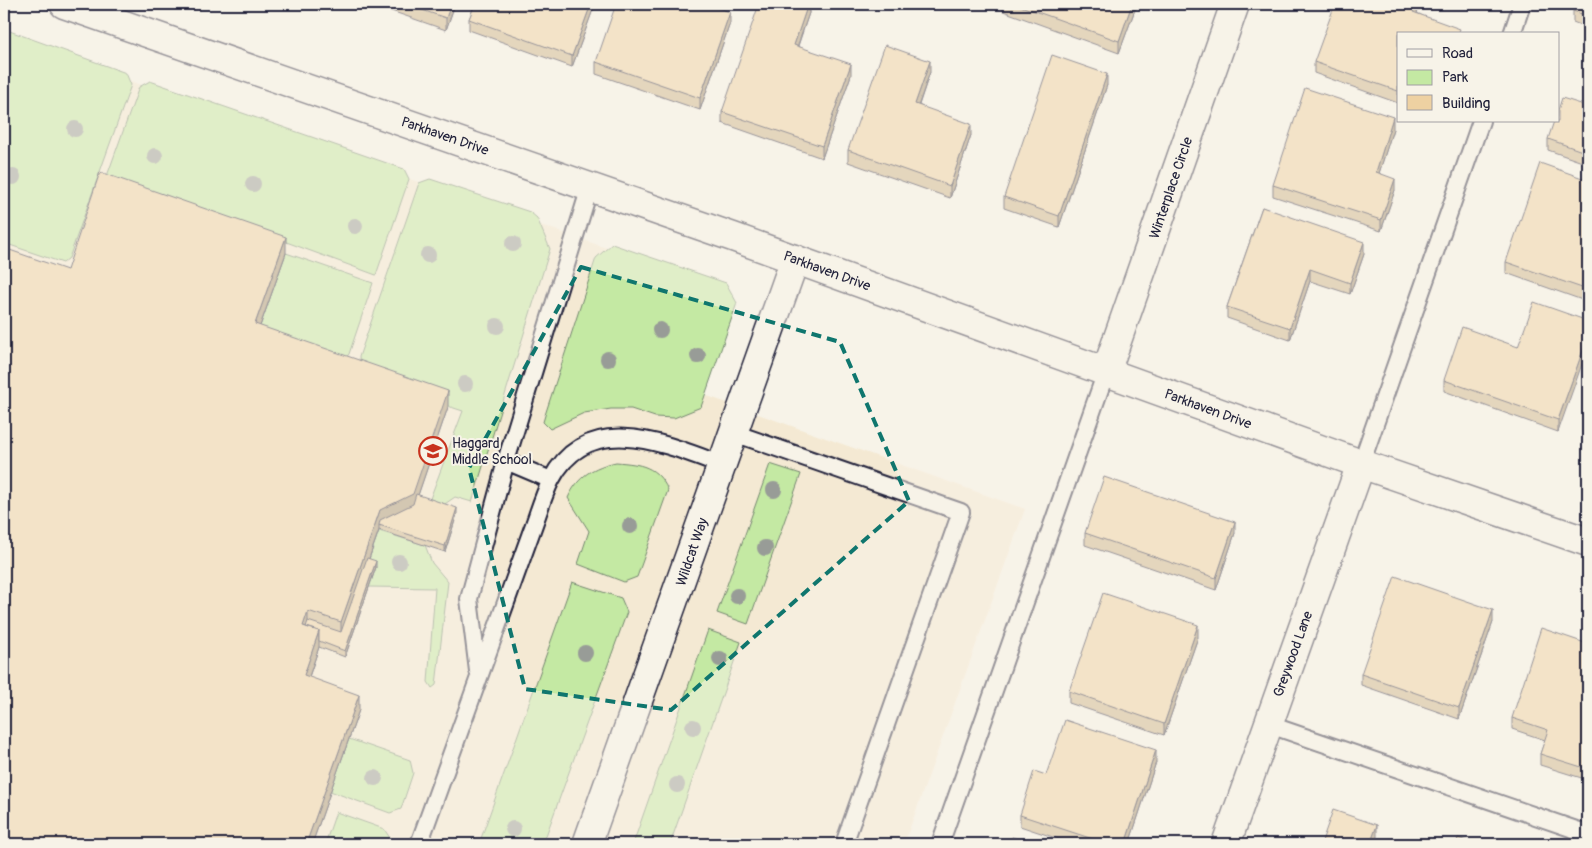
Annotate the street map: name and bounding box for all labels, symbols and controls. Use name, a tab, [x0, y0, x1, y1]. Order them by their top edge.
legend	[1397, 32, 1560, 122]
text: Road	[1442, 44, 1473, 63]
text: Park	[1442, 68, 1469, 87]
text: Building	[1442, 94, 1490, 113]
street label: Parkhaven Drive	[399, 113, 491, 159]
street label: Winterplace Circle	[1146, 135, 1196, 241]
street label: Parkhaven Drive	[781, 247, 873, 295]
street label: Parkhaven Drive	[1162, 385, 1254, 433]
place label: Haggard Middle School	[452, 435, 532, 468]
school or university icon: Haggard Middle School	[418, 436, 448, 466]
street label: Wildcat Way	[672, 516, 712, 588]
street label: Greywood Lane	[1270, 609, 1316, 699]

